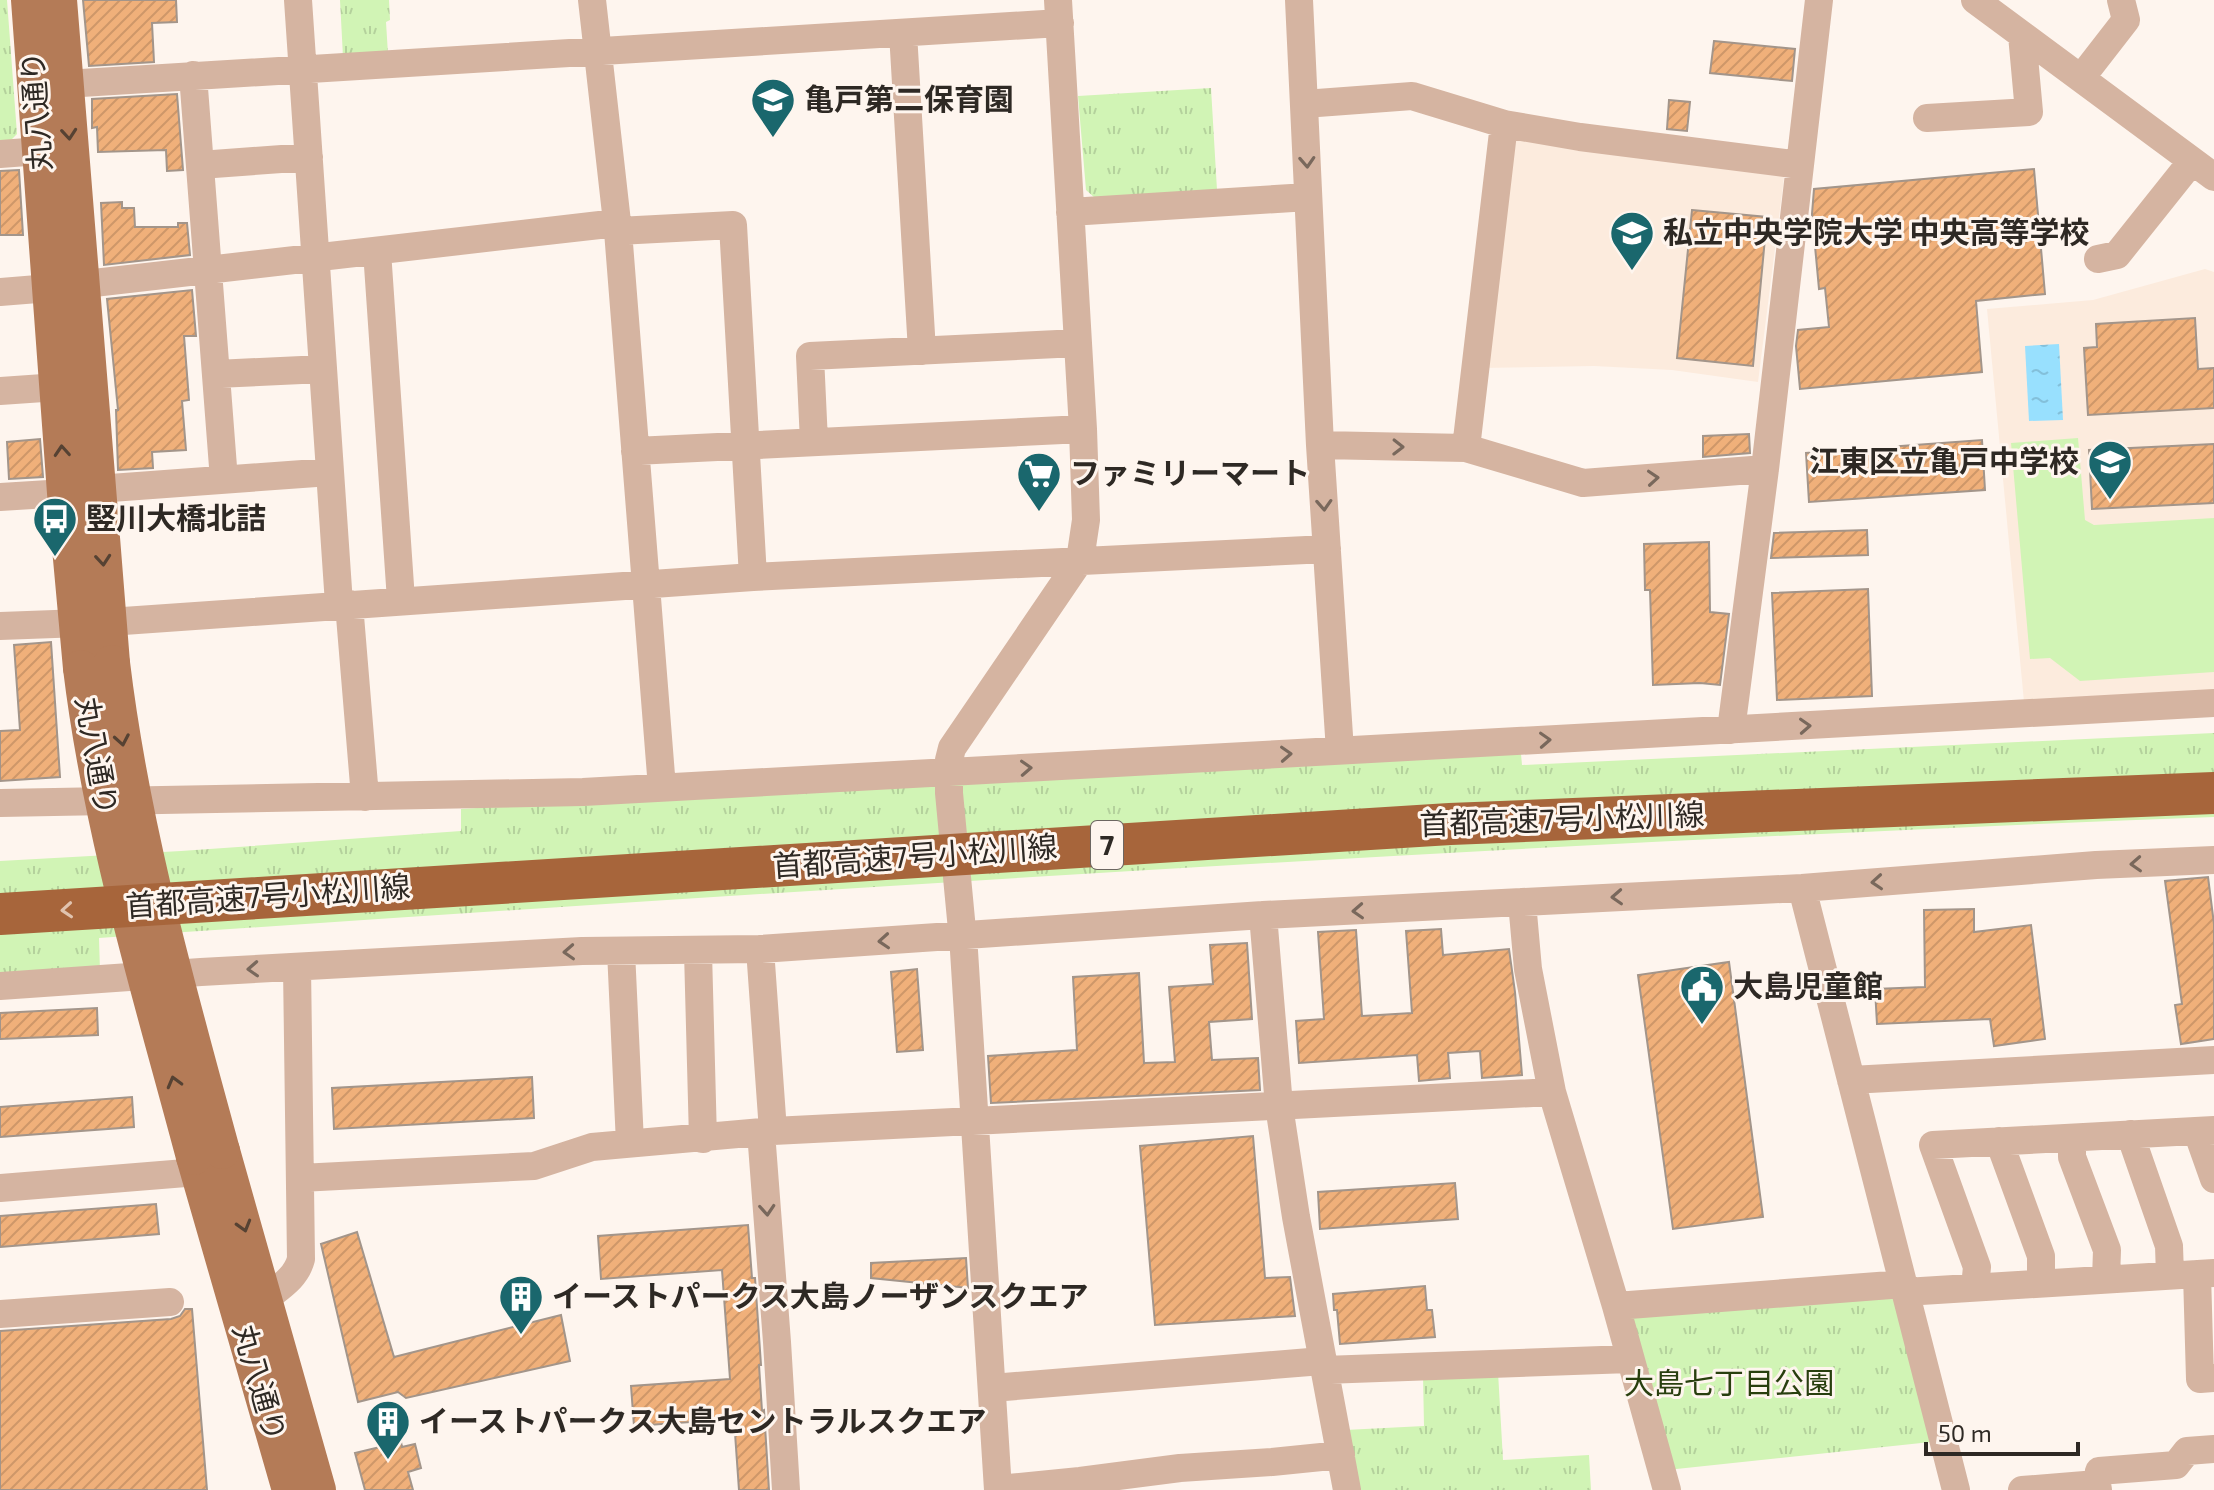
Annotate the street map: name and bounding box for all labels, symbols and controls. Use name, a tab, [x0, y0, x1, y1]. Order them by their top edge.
street label: 丸八通り	[13, 50, 57, 172]
school or university icon: 亀戸第二保育園	[749, 76, 797, 139]
place label: 亀戸第二保育園	[804, 80, 1014, 116]
one-way arrow	[60, 128, 77, 141]
one-way arrow	[1298, 156, 1315, 169]
school or university icon: 私立中央学院大学 中央高等学校	[1608, 209, 1656, 272]
place label: 私立中央学院大学 中央高等学校	[1663, 213, 2089, 249]
one-way arrow	[1392, 438, 1405, 455]
school or university icon: 江東区立亀戸中学校	[2086, 438, 2134, 501]
place label: 江東区立亀戸中学校	[1809, 442, 2079, 478]
one-way arrow	[54, 444, 71, 457]
supermarket icon: ファミリーマート	[1015, 450, 1063, 513]
place label: ファミリーマート	[1070, 454, 1310, 490]
one-way arrow	[1647, 470, 1660, 487]
bus stop icon: 竪川大橋北詰	[31, 495, 79, 558]
place label: 竪川大橋北詰	[86, 499, 266, 535]
one-way arrow	[1315, 499, 1332, 512]
one-way arrow	[94, 554, 111, 567]
street label: 丸八通り	[70, 693, 126, 818]
one-way arrow	[1799, 717, 1812, 734]
one-way arrow	[1539, 732, 1552, 749]
one-way arrow	[113, 733, 130, 747]
one-way arrow	[1280, 746, 1293, 763]
one-way arrow	[1020, 760, 1033, 777]
street label: 首都高速7号小松川線	[1419, 795, 1705, 841]
road number: 7	[1091, 821, 1123, 869]
street label: 首都高速7号小松川線	[771, 827, 1058, 883]
one-way arrow	[2129, 855, 2142, 872]
street label: 首都高速7号小松川線	[124, 867, 411, 923]
one-way arrow	[1870, 873, 1883, 890]
one-way arrow	[1610, 889, 1623, 906]
one-way arrow	[60, 901, 73, 918]
one-way arrow	[1351, 902, 1364, 919]
one-way arrow	[877, 932, 890, 949]
one-way arrow	[562, 943, 575, 960]
one-way arrow	[246, 960, 259, 977]
public building icon: 大島児童館	[1678, 963, 1726, 1026]
place label: 大島児童館	[1733, 967, 1883, 1003]
one-way arrow	[167, 1075, 183, 1089]
one-way arrow	[758, 1204, 775, 1217]
one-way arrow	[235, 1218, 251, 1232]
building icon: イーストパークス大島ノーザンスクエア	[497, 1273, 545, 1336]
place label: イーストパークス大島ノーザンスクエア	[552, 1277, 1088, 1313]
street label: 丸八通り	[227, 1320, 295, 1445]
park label: 大島七丁目公園	[1624, 1364, 1834, 1400]
building icon: イーストパークス大島セントラルスクエア	[364, 1398, 412, 1461]
place label: イーストパークス大島セントラルスクエア	[419, 1402, 987, 1438]
scale bar	[1926, 1406, 2078, 1456]
text: 50 m	[1938, 1418, 1992, 1447]

